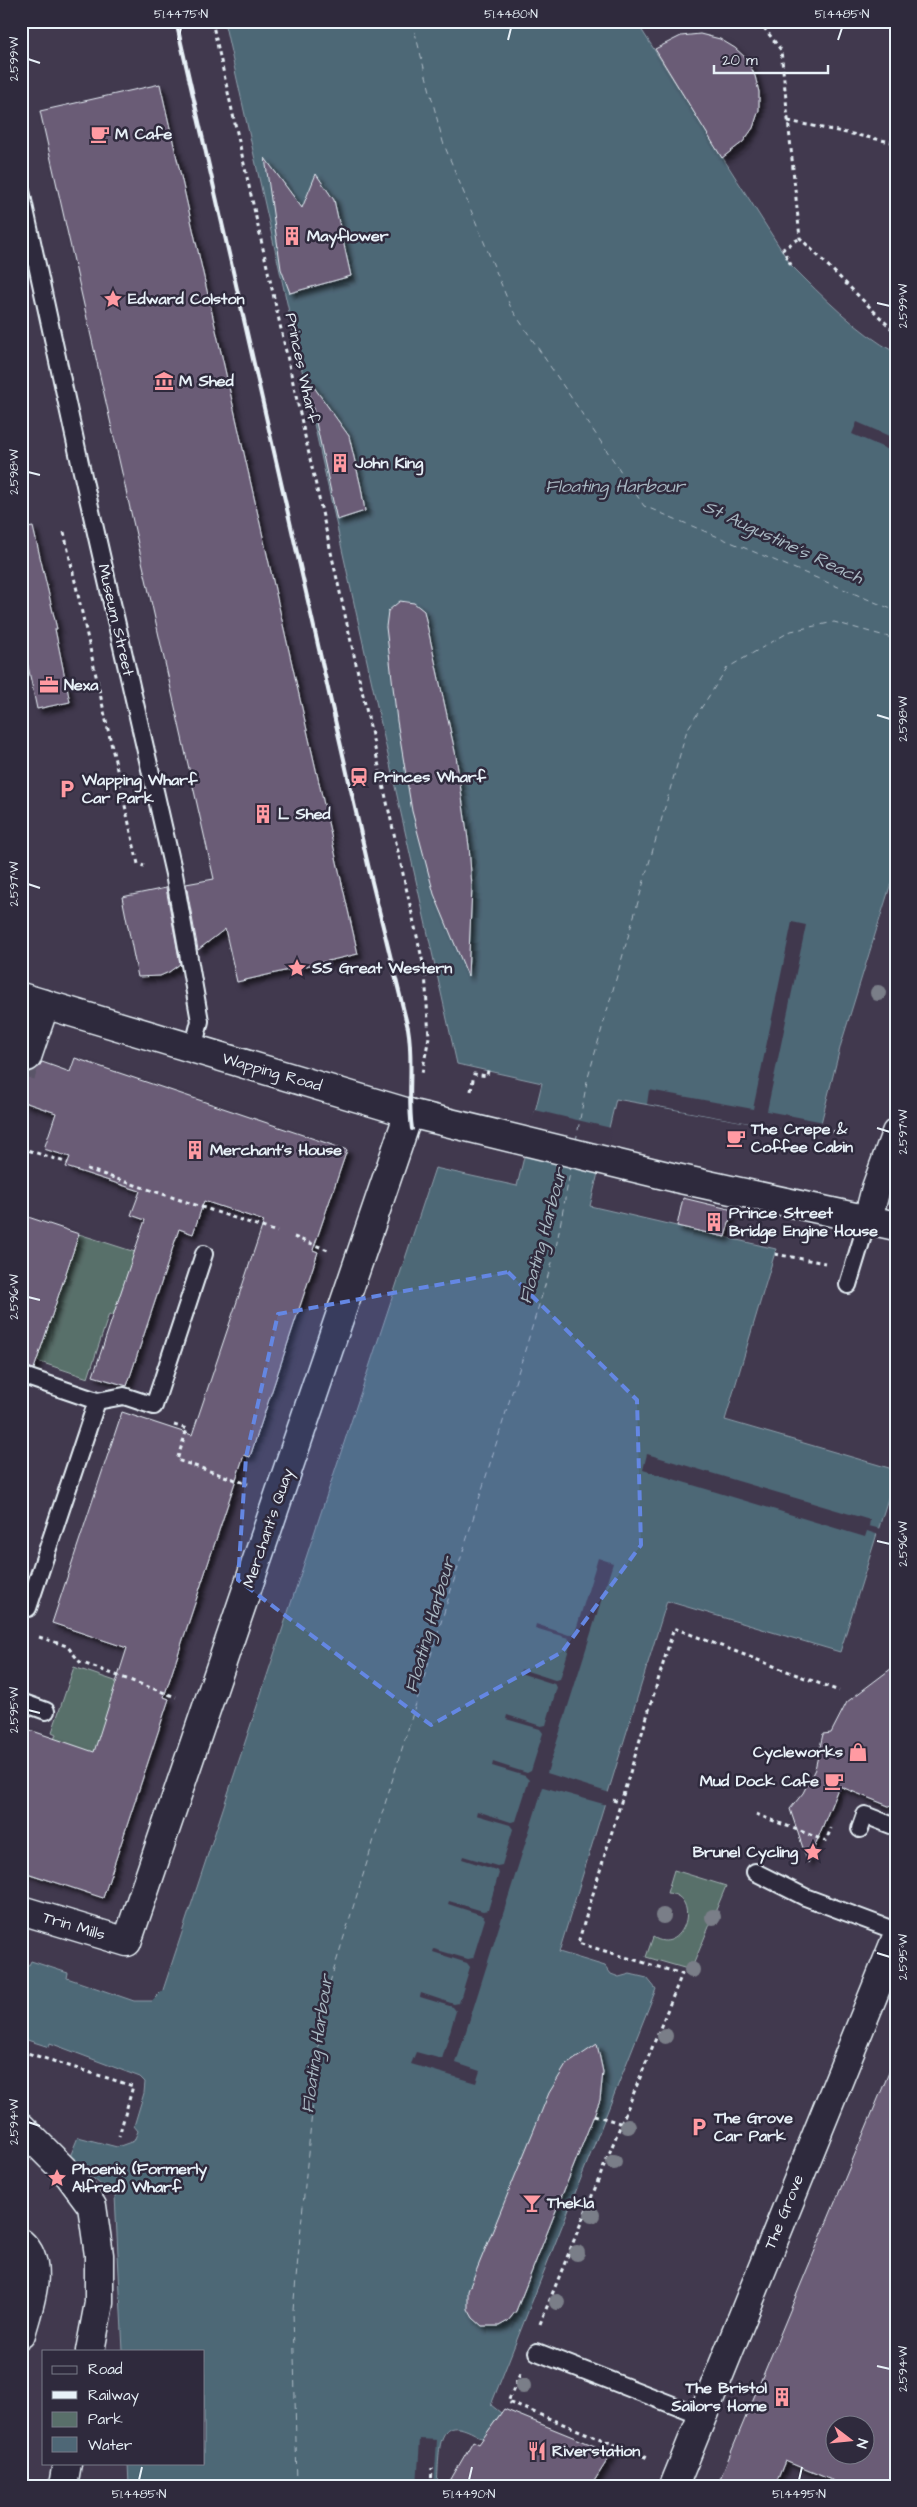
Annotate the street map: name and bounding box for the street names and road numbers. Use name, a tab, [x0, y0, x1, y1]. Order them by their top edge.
street label: Princes Wharf	[280, 311, 325, 426]
street label: Museum Street	[92, 562, 140, 679]
street label: Wapping Road	[219, 1047, 324, 1098]
street label: Merchant's Quay	[237, 1465, 300, 1591]
street label: Trin Mills	[40, 1906, 108, 1946]
street label: The Grove	[759, 2171, 809, 2253]

